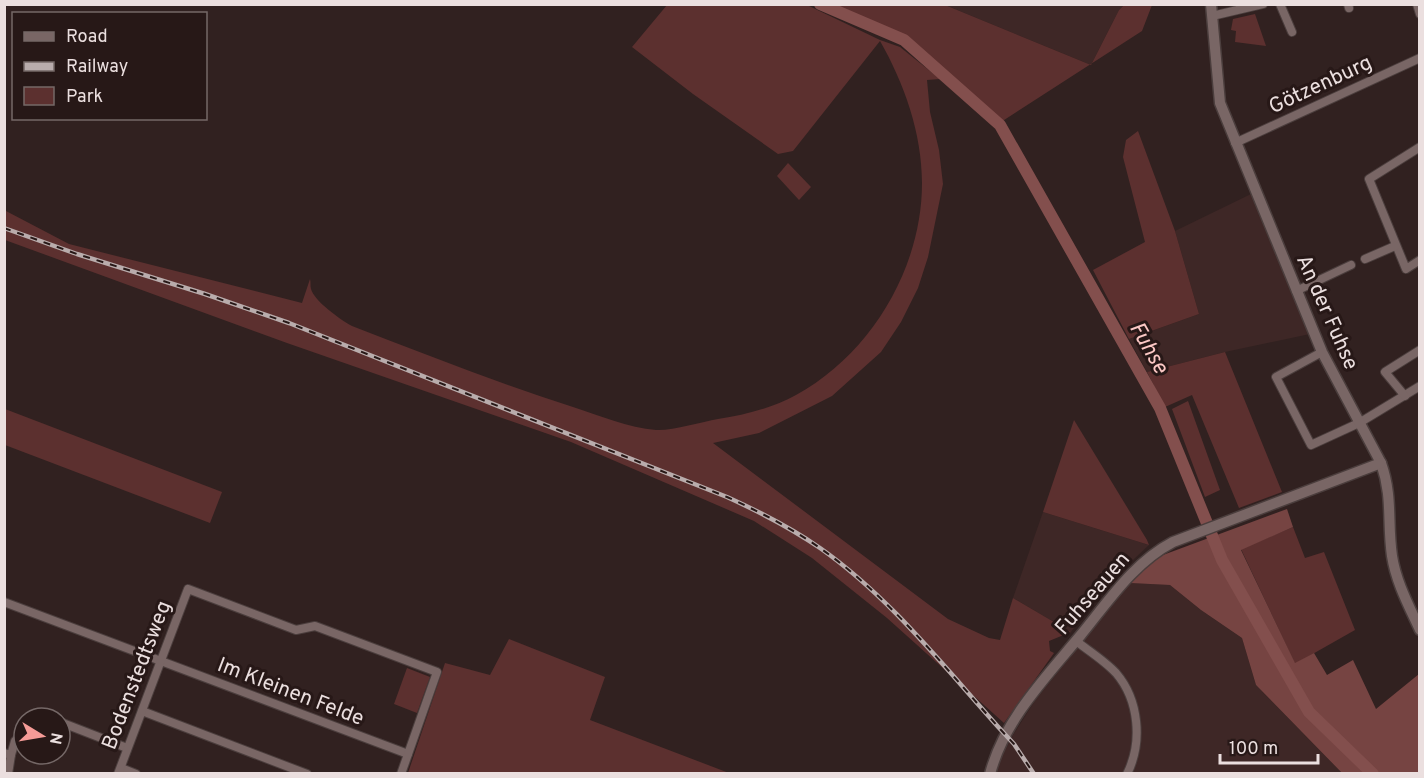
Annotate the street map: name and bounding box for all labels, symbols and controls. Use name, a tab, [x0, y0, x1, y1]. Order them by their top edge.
legend	[12, 12, 207, 120]
text: Road	[66, 26, 108, 49]
street label: Götzenburg	[1265, 50, 1376, 121]
text: Railway	[66, 56, 128, 79]
text: Park	[66, 86, 103, 109]
street label: An der Fuhse	[1289, 251, 1364, 374]
water label: Fuhse	[1122, 318, 1174, 380]
street label: Fuhseauen	[1050, 547, 1137, 641]
street label: Bodenstedtsweg	[97, 597, 178, 754]
street label: Im Kleinen Felde	[213, 652, 368, 733]
north arrow	[12, 706, 72, 766]
scale bar	[1220, 727, 1318, 765]
text: N	[44, 731, 66, 746]
text: 100 m	[1229, 738, 1278, 761]

